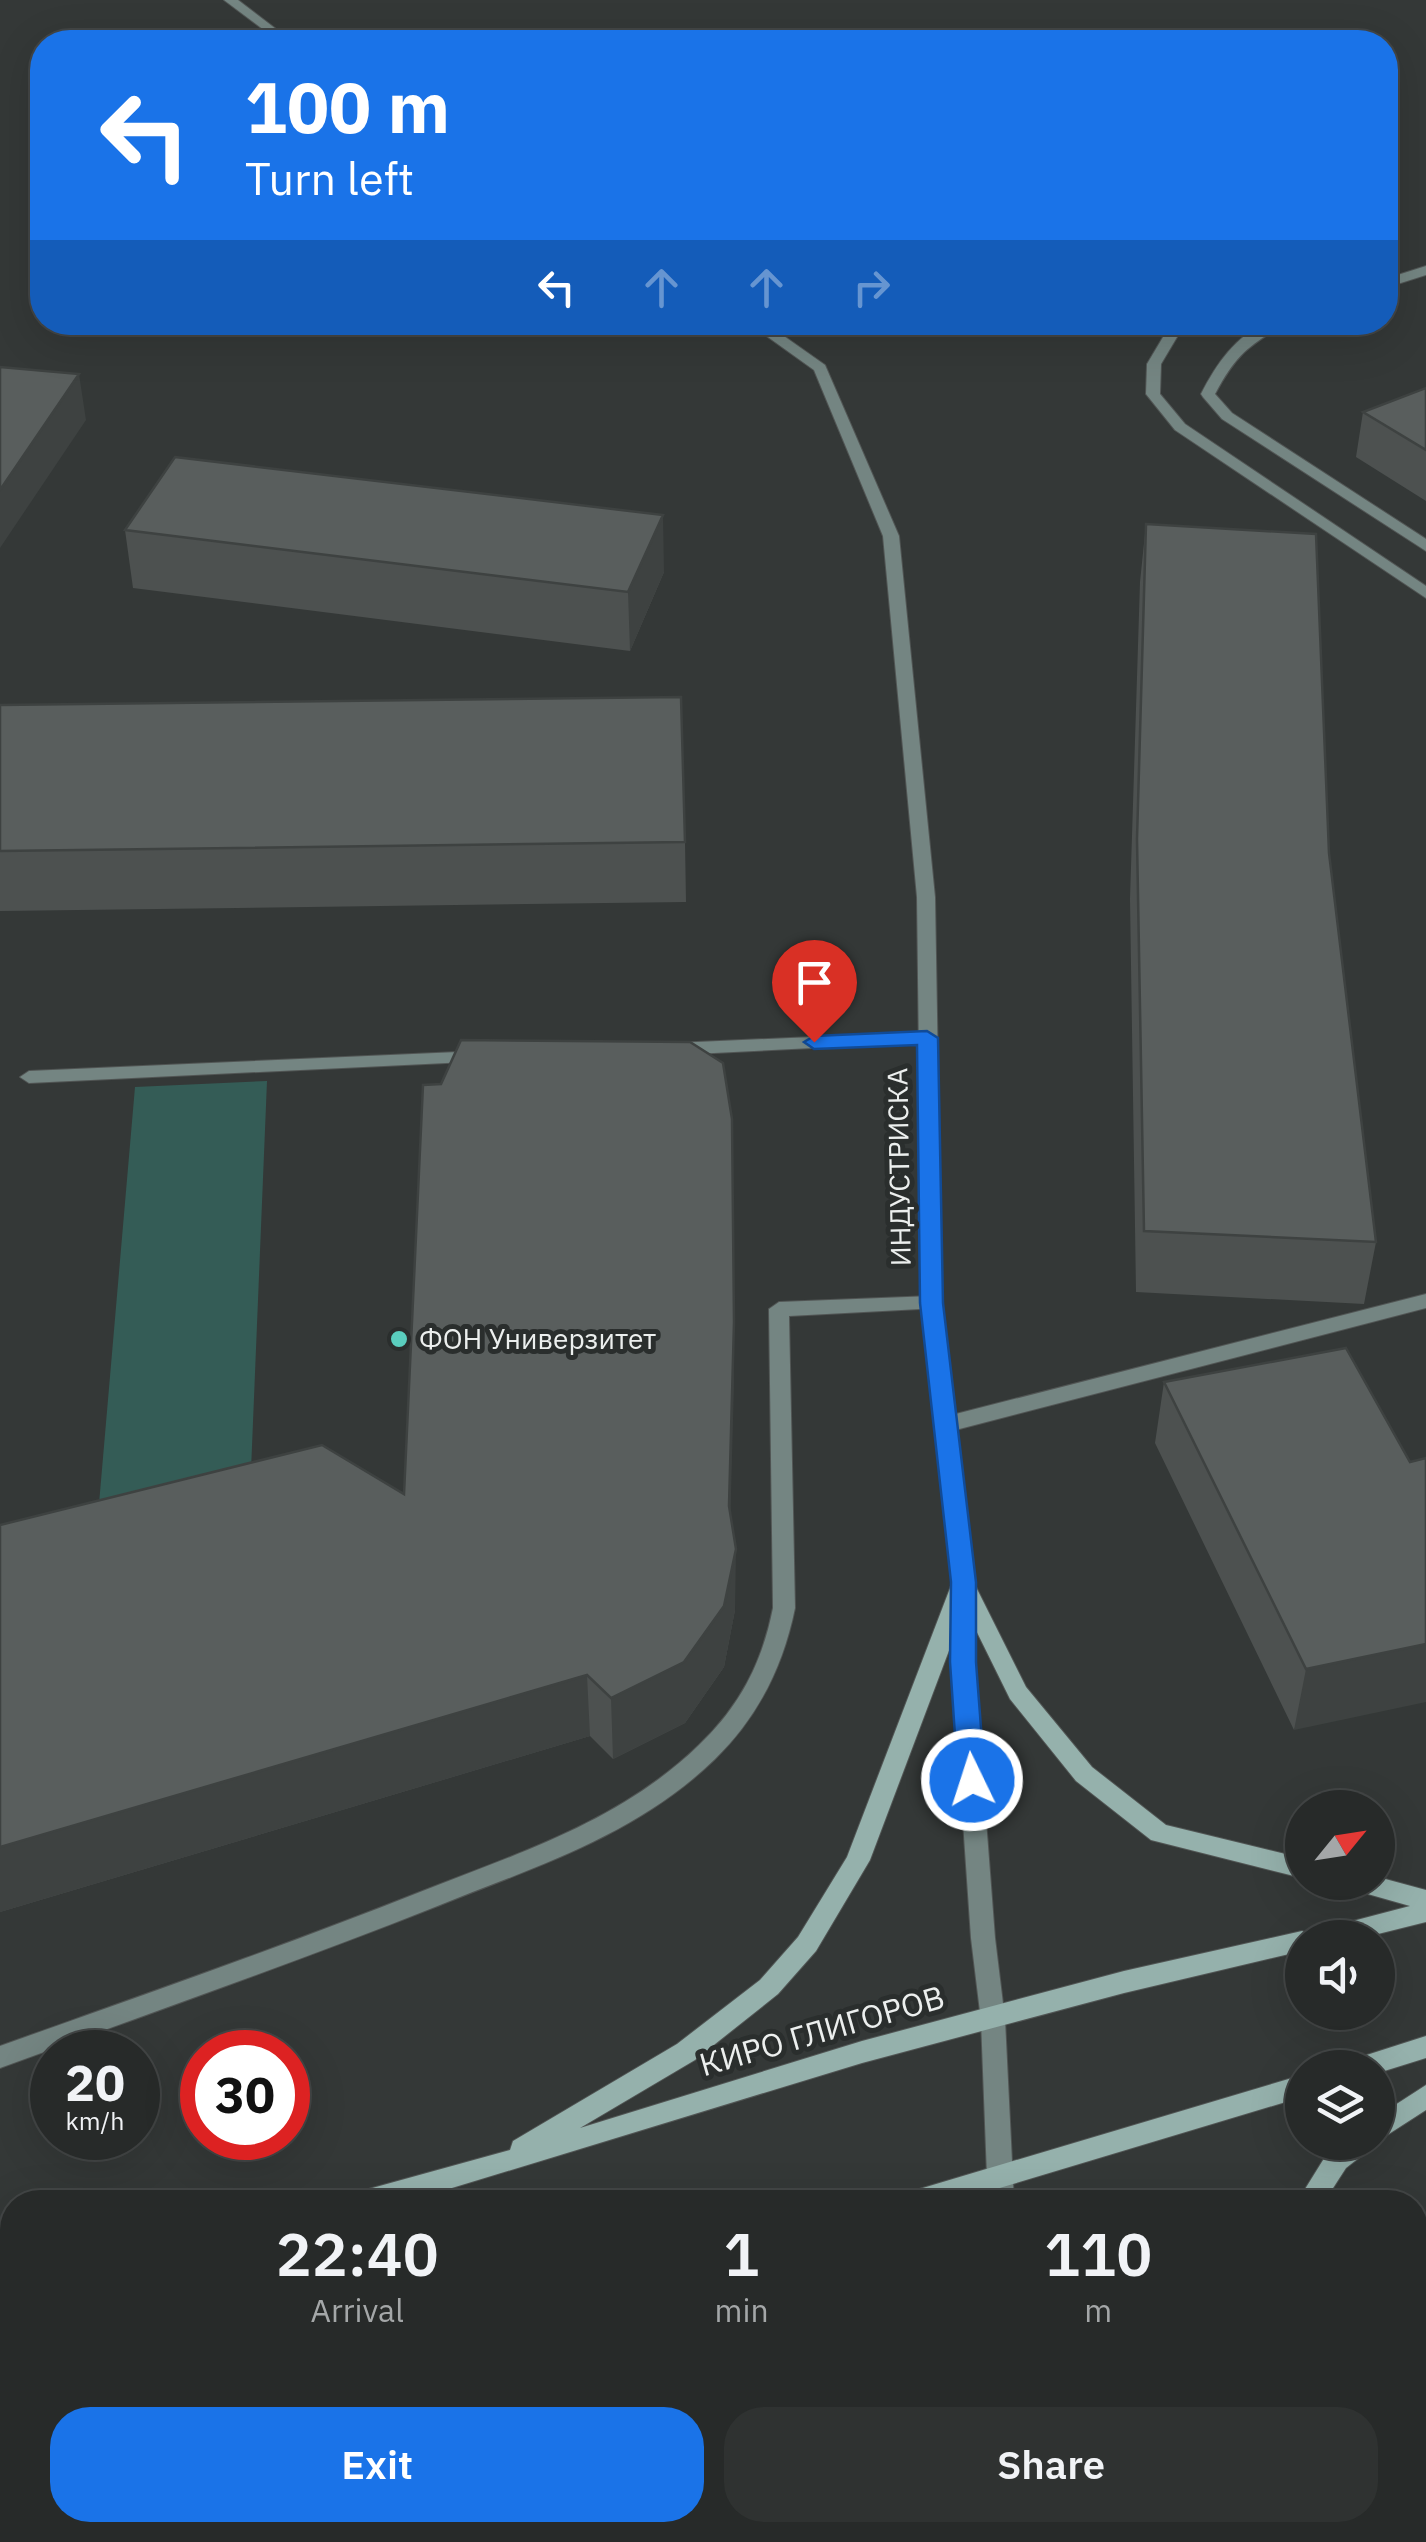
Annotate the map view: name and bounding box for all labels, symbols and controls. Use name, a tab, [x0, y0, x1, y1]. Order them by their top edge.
text: 100 m	[245, 61, 450, 152]
icon: left	[80, 70, 210, 200]
text: Turn left	[245, 149, 414, 207]
icon: left	[529, 260, 584, 315]
icon: ahead	[634, 260, 689, 315]
icon: ahead	[739, 260, 794, 315]
icon: right	[844, 260, 899, 315]
pin	[772, 940, 857, 1043]
icon: arrive	[787, 955, 842, 1010]
street label: ИНДУСТРИСКА	[878, 1067, 919, 1267]
place label: ФОН Универзитет	[419, 1320, 656, 1357]
marker: ФОН Универзитет	[388, 1328, 410, 1350]
position arrow	[920, 1728, 1024, 1832]
north arrow	[1285, 1790, 1395, 1900]
map controls	[1285, 1790, 1395, 2160]
button: sound	[1285, 1920, 1395, 2030]
street label: КИРО ГЛИГОРОВ	[695, 1975, 949, 2085]
speed limit sign: 30	[180, 2030, 310, 2160]
text: 20	[65, 2050, 125, 2115]
button: layers	[1285, 2050, 1395, 2160]
text: km/h	[66, 2104, 124, 2137]
text: 22:40	[276, 2214, 439, 2293]
text: 1	[724, 2214, 760, 2293]
text: 110	[1044, 2214, 1152, 2293]
text: Arrival	[311, 2289, 404, 2331]
text: min	[714, 2289, 769, 2331]
text: m	[1084, 2289, 1112, 2331]
button: Exit	[50, 2407, 704, 2522]
button: Share	[724, 2407, 1378, 2522]

